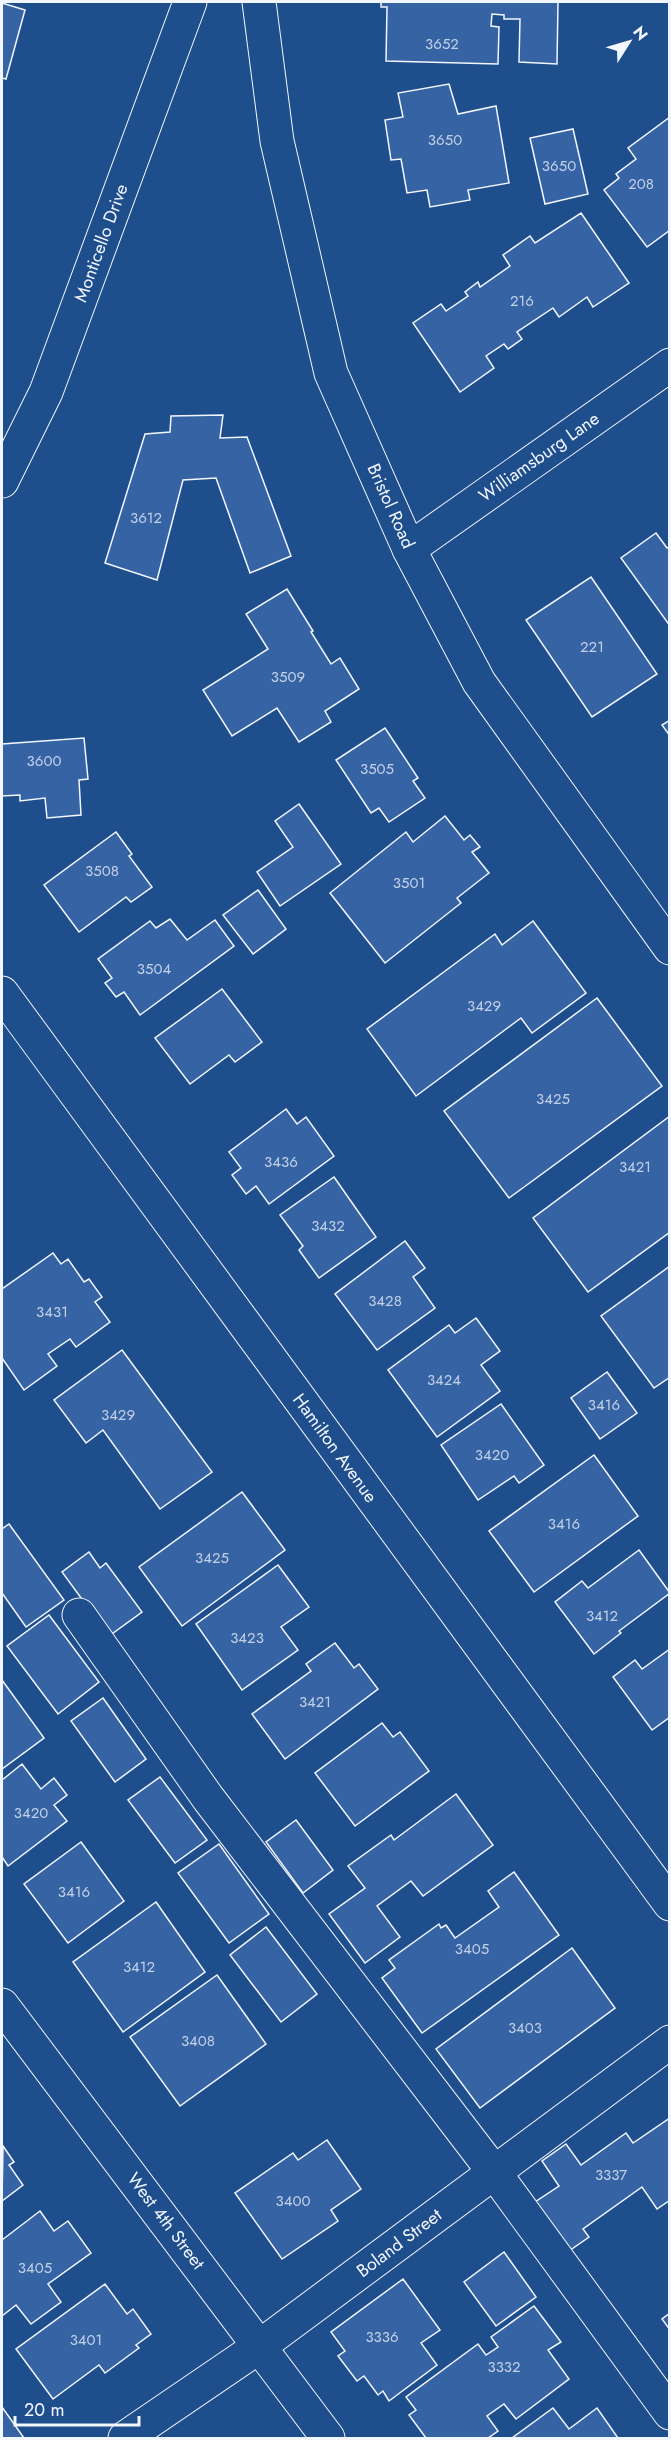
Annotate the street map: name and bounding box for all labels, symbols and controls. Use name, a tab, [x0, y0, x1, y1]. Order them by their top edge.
north arrow	[599, 12, 659, 72]
text: N	[628, 21, 654, 45]
house number: 3652	[425, 33, 459, 55]
house number: 3650	[428, 129, 462, 151]
house number: 3650	[542, 155, 576, 177]
house number: 208	[628, 173, 654, 195]
street label: Monticello Drive	[68, 180, 134, 306]
house number: 216	[510, 290, 534, 312]
street label: Williamsburg Lane	[473, 406, 605, 508]
street label: Bristol Road	[361, 459, 421, 553]
house number: 3612	[130, 507, 162, 529]
house number: 221	[580, 636, 604, 658]
house number: 3509	[271, 666, 305, 688]
house number: 3600	[27, 750, 61, 772]
house number: 3505	[360, 758, 394, 780]
house number: 3508	[85, 860, 119, 882]
house number: 3501	[393, 872, 425, 894]
house number: 3504	[137, 958, 171, 980]
house number: 3429	[467, 995, 501, 1017]
house number: 3425	[536, 1088, 570, 1110]
house number: 3436	[264, 1151, 298, 1173]
house number: 3421	[619, 1156, 651, 1178]
house number: 3432	[311, 1215, 345, 1237]
house number: 3428	[368, 1290, 402, 1312]
house number: 3431	[36, 1301, 68, 1323]
house number: 3424	[427, 1369, 461, 1391]
street label: Hamilton Avenue	[286, 1388, 384, 1508]
house number: 3416	[588, 1394, 620, 1416]
house number: 3429	[101, 1404, 135, 1426]
house number: 3420	[475, 1444, 509, 1466]
house number: 3416	[548, 1513, 580, 1535]
house number: 3425	[195, 1547, 229, 1569]
house number: 3412	[586, 1605, 618, 1627]
house number: 3423	[230, 1627, 264, 1649]
house number: 3421	[299, 1691, 331, 1713]
house number: 3420	[14, 1802, 48, 1824]
house number: 3416	[58, 1881, 90, 1903]
house number: 3405	[455, 1938, 489, 1960]
house number: 3412	[123, 1956, 155, 1978]
house number: 3403	[508, 2017, 542, 2039]
house number: 3408	[181, 2030, 215, 2052]
house number: 3337	[595, 2164, 627, 2186]
street label: West 4th Street	[121, 2167, 211, 2275]
house number: 3400	[276, 2190, 310, 2212]
street label: Boland Street	[351, 2202, 448, 2284]
house number: 3405	[18, 2257, 52, 2279]
house number: 3336	[365, 2326, 399, 2348]
house number: 3401	[70, 2329, 102, 2351]
house number: 3332	[487, 2356, 521, 2378]
scale bar	[15, 2389, 140, 2427]
text: 20 m	[24, 2397, 64, 2423]

